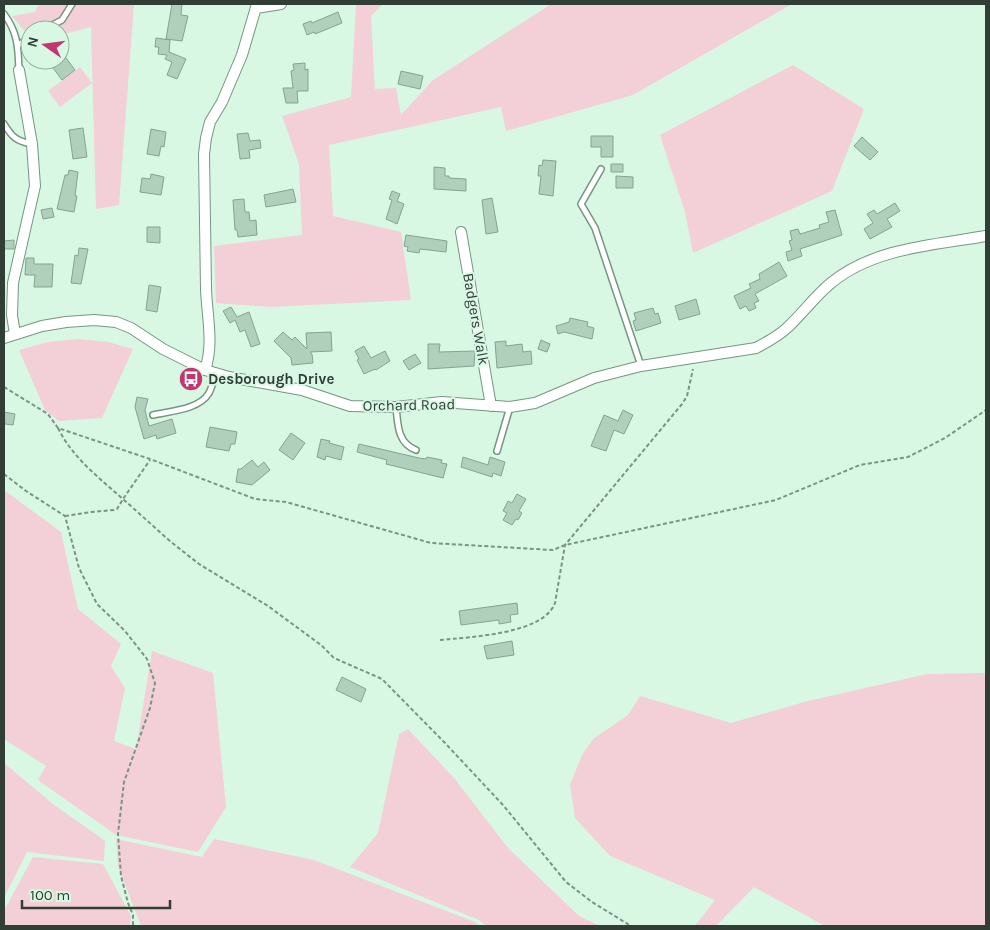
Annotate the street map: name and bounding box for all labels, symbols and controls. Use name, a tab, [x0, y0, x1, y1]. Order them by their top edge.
north arrow	[20, 20, 70, 70]
text: N	[23, 35, 42, 49]
street label: Badgers Walk	[459, 271, 493, 367]
bus stop icon: Desborough Drive	[178, 366, 204, 392]
place label: Desborough Drive	[208, 370, 334, 388]
street label: Orchard Road	[363, 395, 455, 415]
scale bar	[22, 878, 170, 910]
text: 100 m	[30, 886, 70, 904]

